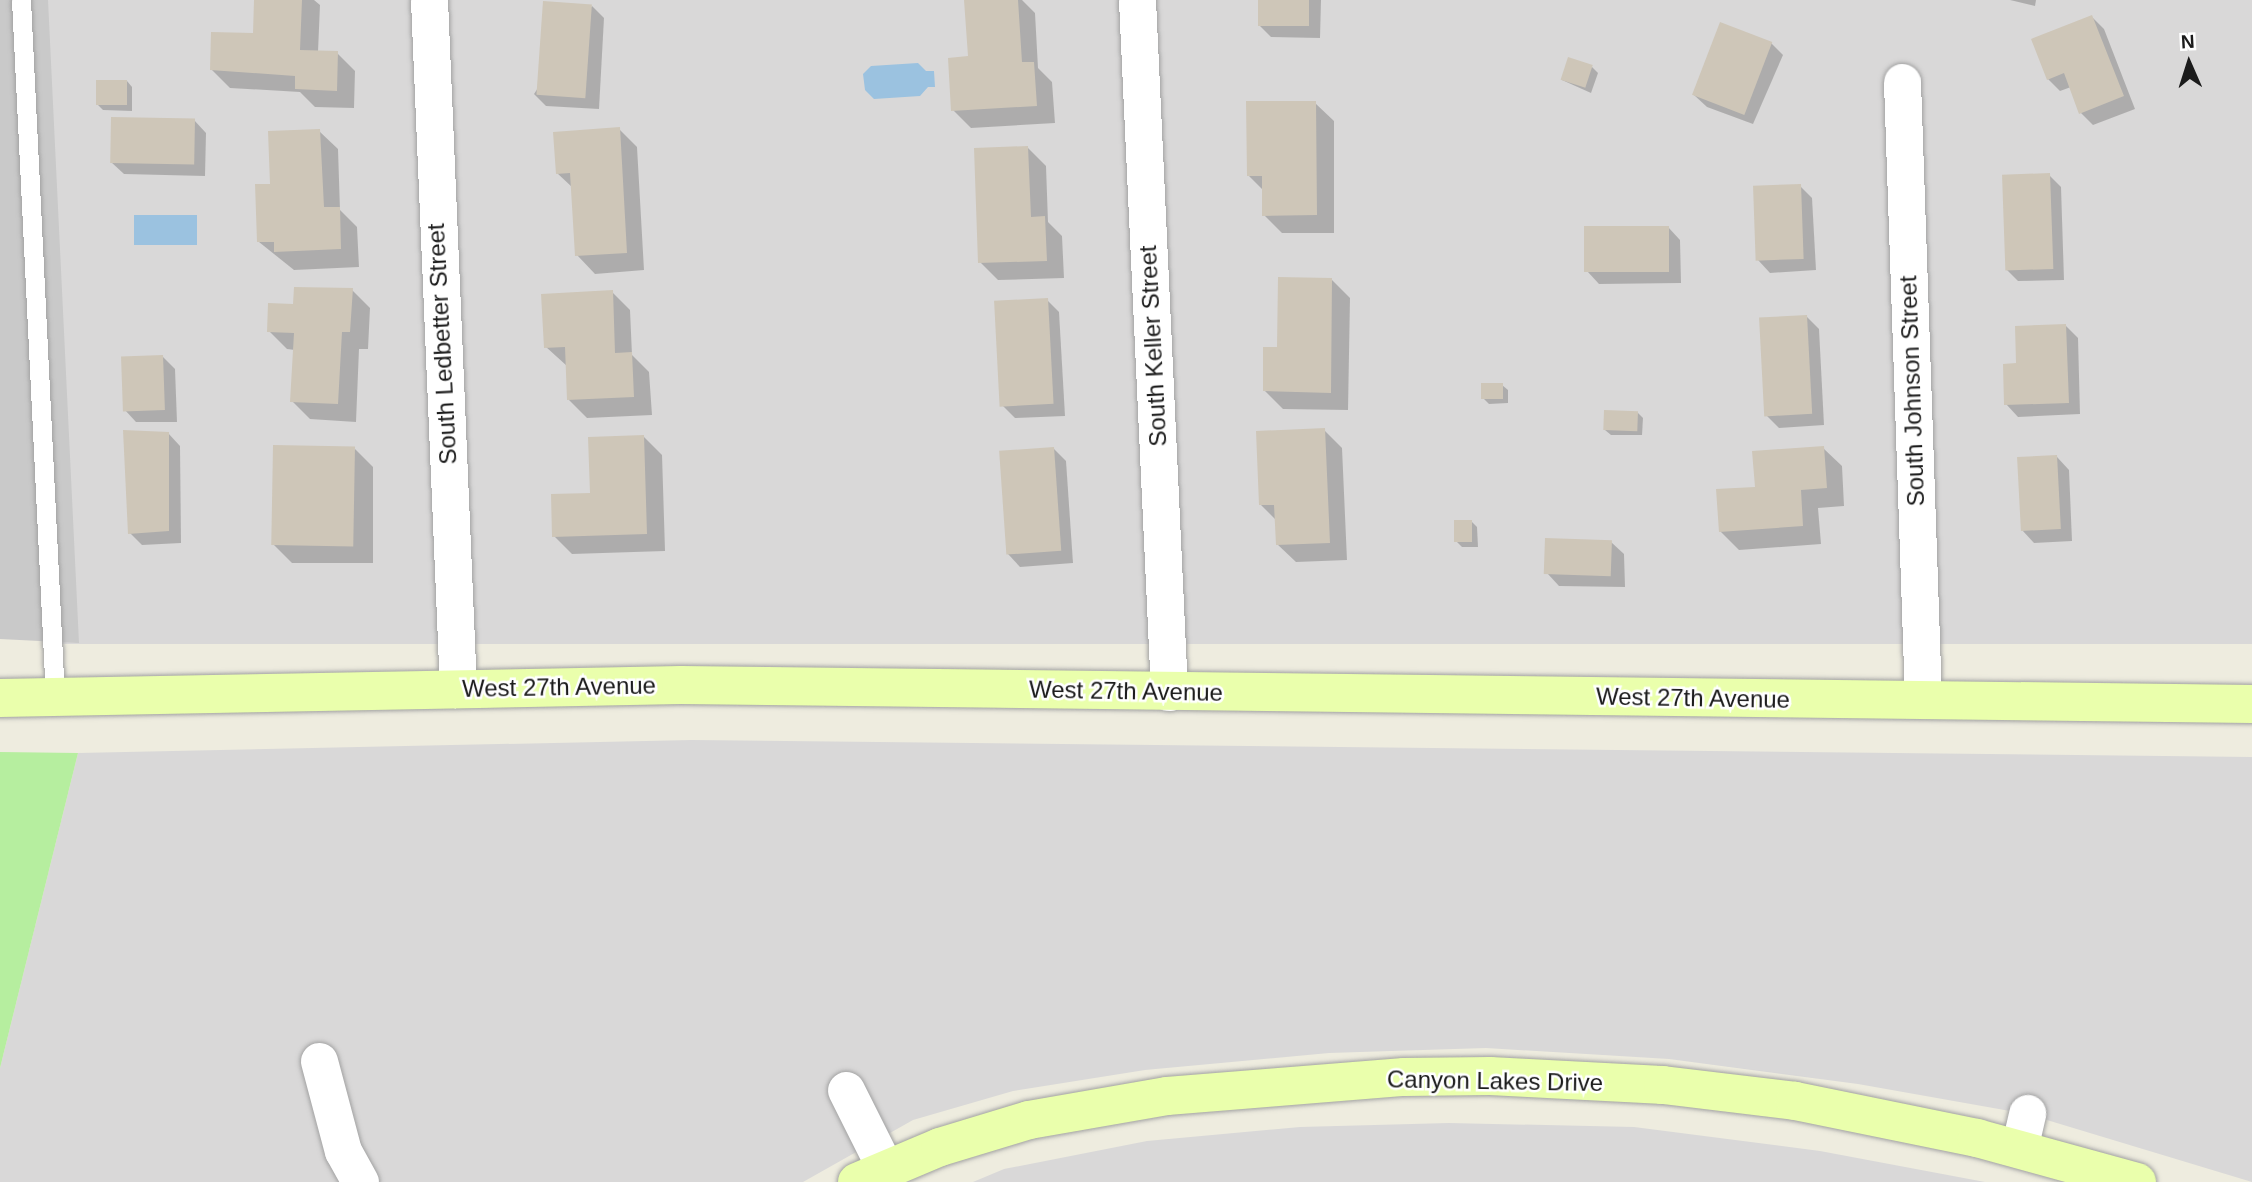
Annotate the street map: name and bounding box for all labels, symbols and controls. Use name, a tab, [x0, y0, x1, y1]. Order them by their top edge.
north arrow	[2154, 28, 2224, 98]
text: N	[2180, 31, 2195, 52]
street label: South Ledbetter Street	[421, 223, 463, 465]
street label: South Keller Street	[1133, 245, 1173, 447]
street label: South Johnson Street	[1894, 275, 1930, 507]
street label: West 27th Avenue	[461, 671, 657, 703]
street label: West 27th Avenue	[1028, 675, 1224, 707]
street label: West 27th Avenue	[1595, 682, 1791, 714]
street label: Canyon Lakes Drive	[1387, 1065, 1603, 1097]

